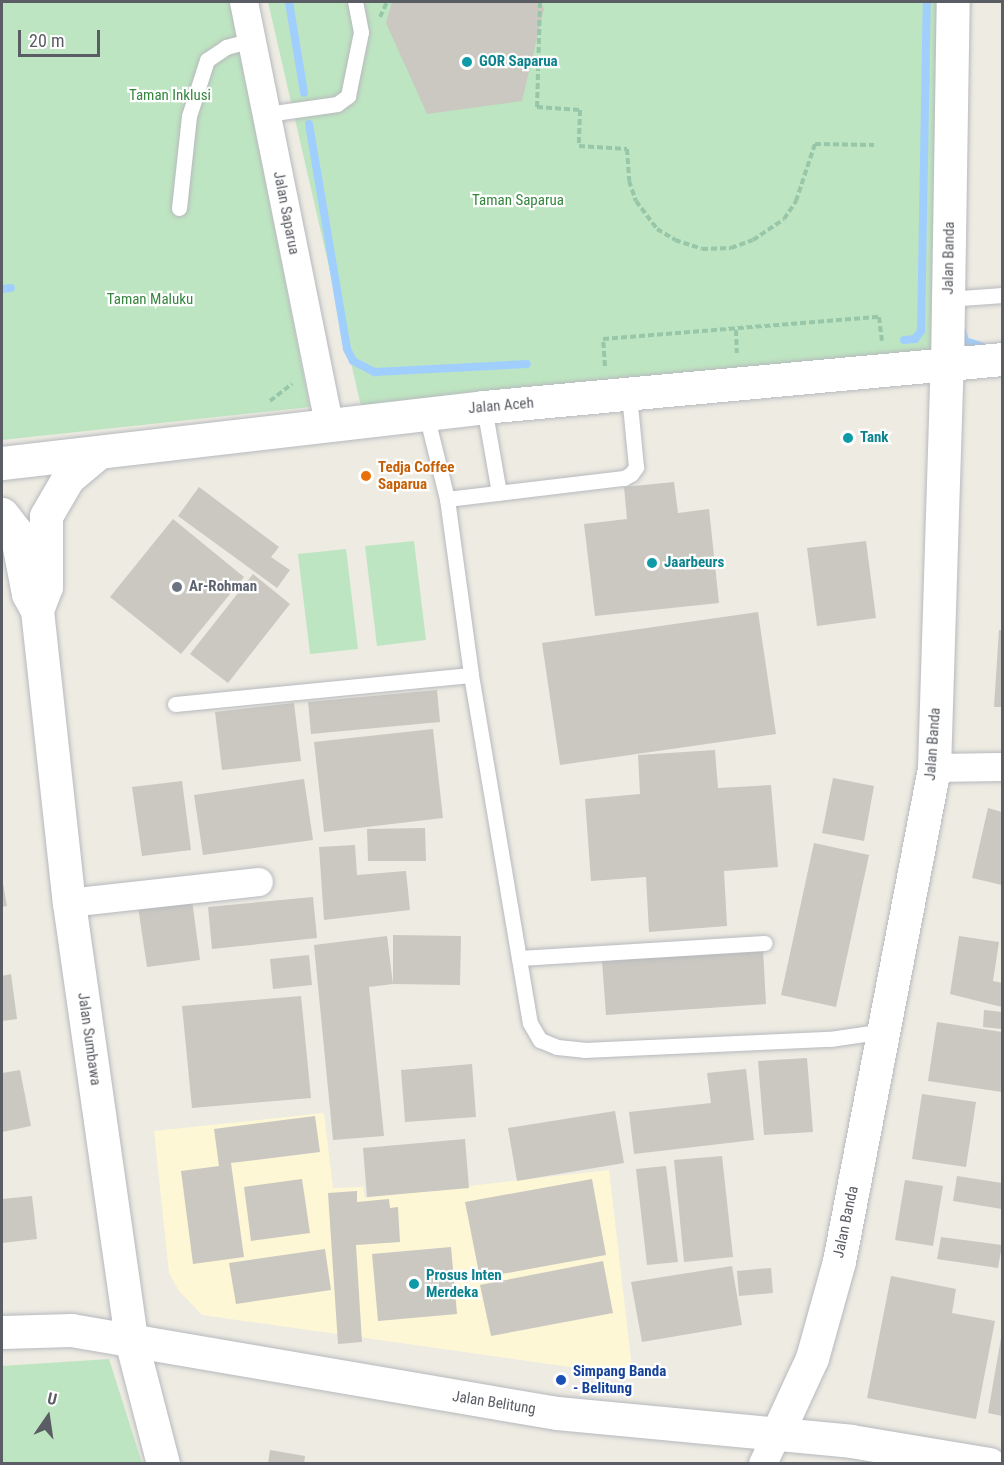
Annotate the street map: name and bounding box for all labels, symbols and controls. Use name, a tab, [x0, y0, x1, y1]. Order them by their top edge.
scale bar	[21, 18, 104, 56]
text: 20 m	[29, 30, 64, 51]
place label: GOR Saparua	[479, 53, 558, 71]
marker: GOR Saparua	[460, 55, 474, 69]
park label: Taman Inklusi	[129, 87, 211, 105]
street label: Jalan Saparua	[269, 170, 303, 256]
park label: Taman Saparua	[472, 192, 564, 210]
street label: Jalan Banda	[939, 221, 959, 295]
park label: Taman Maluku	[107, 291, 193, 309]
street label: Jalan Aceh	[468, 394, 534, 418]
place label: Tank	[860, 429, 889, 447]
marker: Tank	[841, 431, 855, 445]
place label: Tedja Coffee Saparua	[378, 458, 454, 493]
marker: Tedja Coffee Saparua	[359, 469, 373, 483]
place label: Jaarbeurs	[664, 554, 724, 572]
marker: Jaarbeurs	[645, 556, 659, 570]
place label: Ar-Rohman	[189, 578, 257, 596]
marker: Ar-Rohman	[170, 580, 184, 594]
street label: Jalan Banda	[921, 707, 945, 781]
street label: Jalan Sumbawa	[74, 991, 104, 1087]
street label: Jalan Banda	[830, 1184, 862, 1260]
place label: Prosus Inten Merdeka	[426, 1266, 502, 1301]
marker: Prosus Inten Merdeka	[407, 1277, 421, 1291]
place label: Simpang Banda - Belitung	[573, 1362, 666, 1397]
marker: Simpang Banda - Belitung	[554, 1373, 568, 1387]
north arrow	[18, 1387, 78, 1447]
street label: Jalan Belitung	[451, 1388, 537, 1418]
text: U	[46, 1389, 59, 1409]

